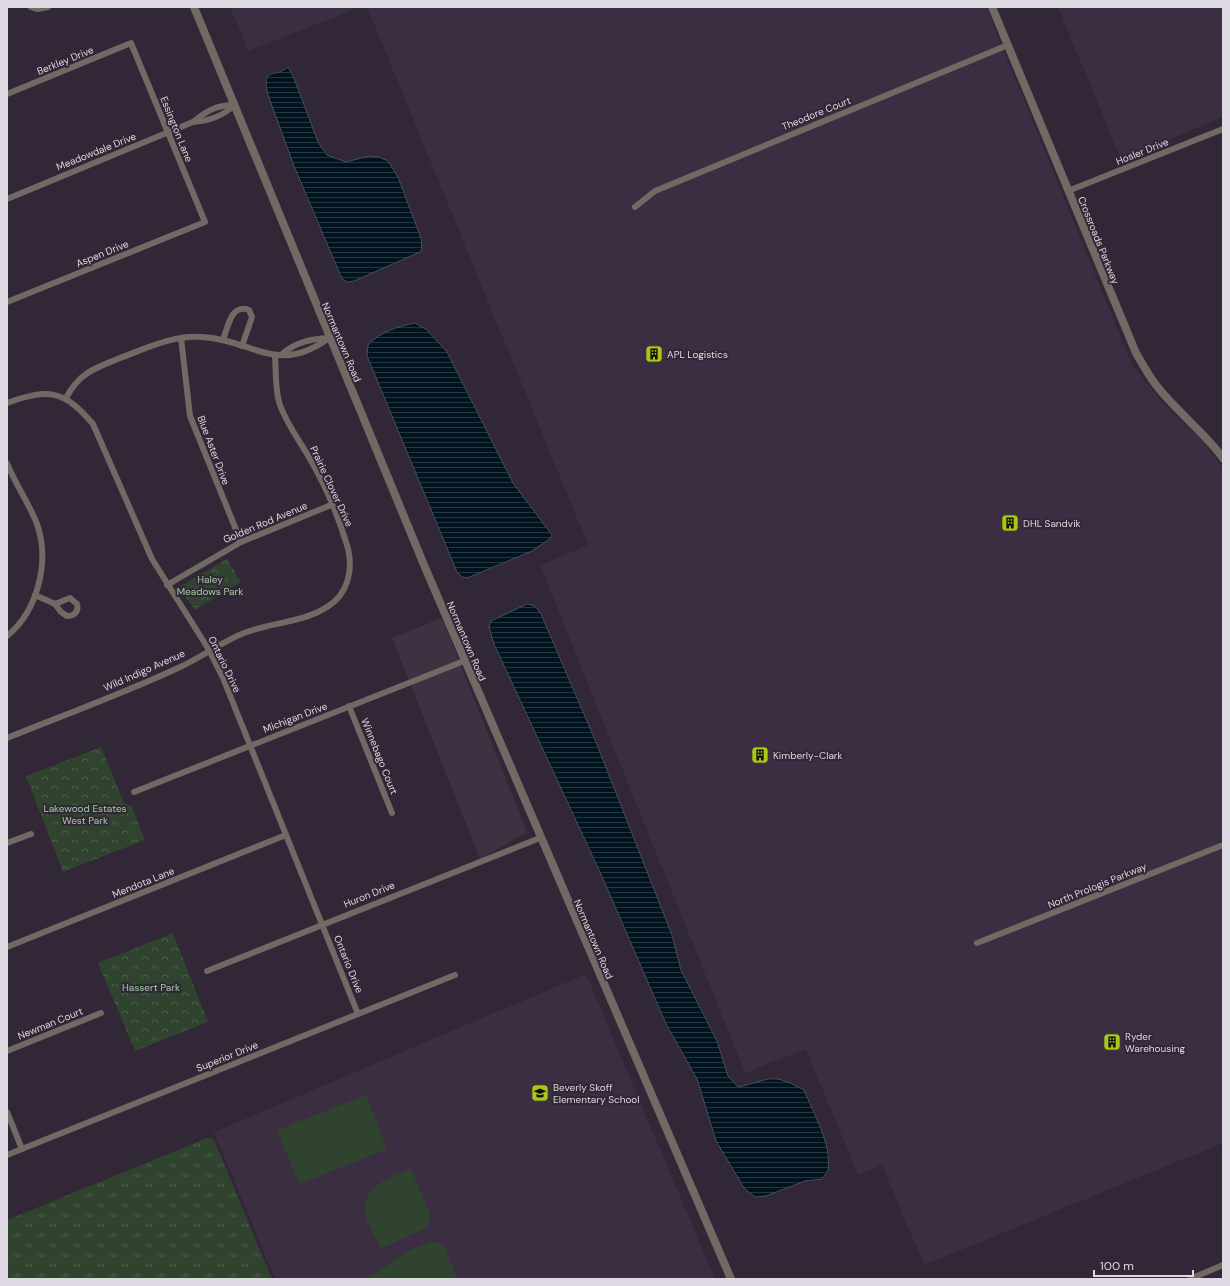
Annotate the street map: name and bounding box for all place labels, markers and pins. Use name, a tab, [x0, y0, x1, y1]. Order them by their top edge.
building icon: APL Logistics	[644, 344, 664, 364]
place label: APL Logistics	[667, 348, 728, 361]
building icon: DHL Sandvik	[1000, 513, 1020, 533]
place label: DHL Sandvik	[1023, 517, 1081, 530]
building icon: Kimberly-Clark	[750, 745, 770, 765]
place label: Kimberly-Clark	[773, 749, 843, 762]
place label: Ryder Warehousing	[1125, 1030, 1185, 1055]
building icon: Ryder Warehousing	[1102, 1032, 1122, 1052]
place label: Beverly Skoff Elementary School	[553, 1081, 640, 1106]
school or university icon: Beverly Skoff Elementary School	[530, 1083, 550, 1103]

